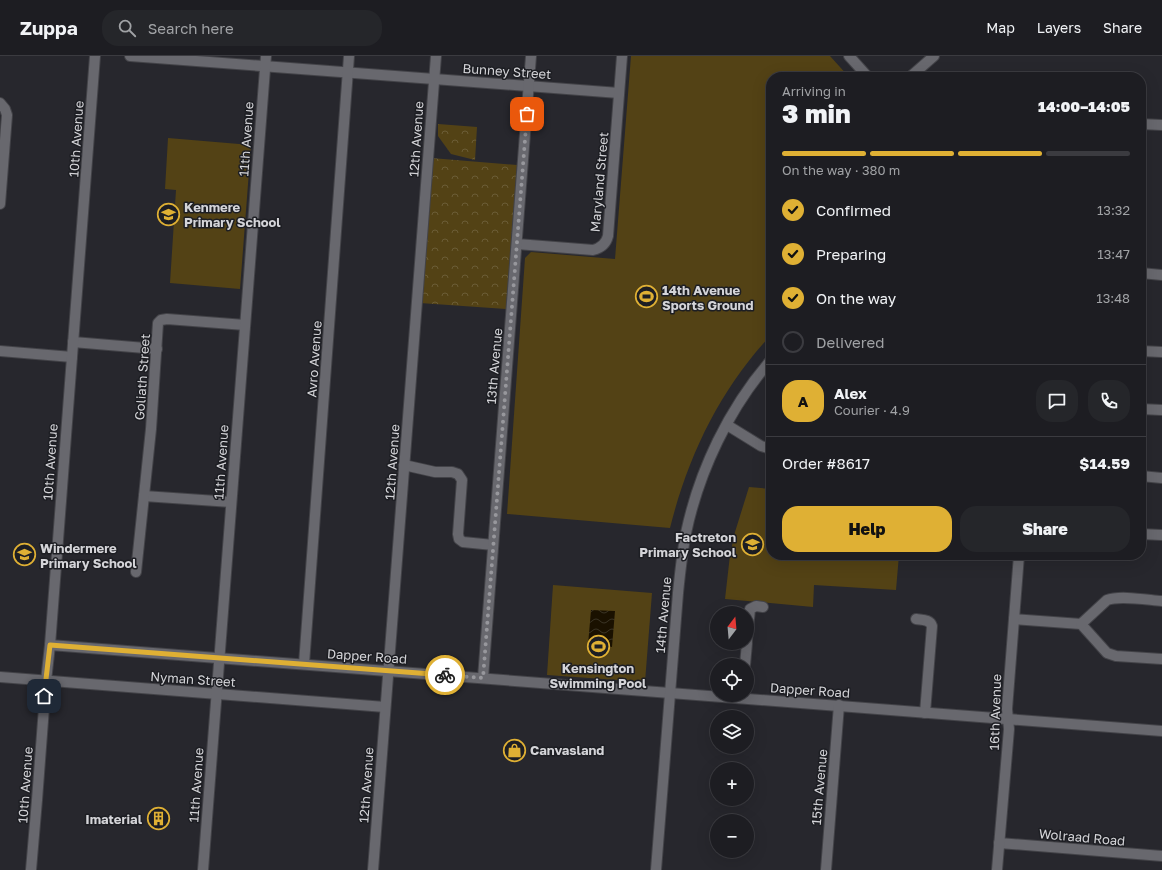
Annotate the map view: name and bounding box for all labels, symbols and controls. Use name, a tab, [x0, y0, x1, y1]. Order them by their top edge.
search box	[102, 10, 382, 46]
text: Zuppa	[20, 16, 78, 39]
icon: search	[116, 17, 138, 39]
text: Search here	[148, 19, 234, 37]
text: Map	[986, 19, 1015, 36]
text: Layers	[1037, 19, 1081, 36]
text: Share	[1103, 19, 1142, 36]
street label: Bunney Street	[462, 60, 552, 82]
text: Arriving in	[782, 83, 846, 99]
pin	[510, 97, 544, 131]
text: 14:00–14:05	[1038, 97, 1130, 115]
text: 3 min	[782, 98, 851, 129]
street label: 10th Avenue	[65, 100, 87, 178]
street label: 12th Avenue	[405, 100, 427, 178]
street label: 11th Avenue	[235, 101, 257, 177]
icon: bag	[516, 103, 538, 125]
street label: Maryland Street	[587, 131, 611, 233]
text: On the way · 380 m	[782, 162, 900, 178]
place label: Kenmere Primary School	[184, 199, 281, 230]
icon: check	[782, 199, 804, 221]
school or university icon: Kenmere Primary School	[155, 201, 181, 227]
text: Confirmed	[816, 201, 891, 219]
text: 13:32	[1097, 202, 1130, 218]
icon: check	[782, 243, 804, 265]
text: Preparing	[816, 245, 886, 263]
text: 13:47	[1097, 246, 1130, 262]
place label: 14th Avenue Sports Ground	[662, 282, 753, 313]
sports icon: 14th Avenue Sports Ground	[634, 284, 660, 310]
icon: check	[782, 287, 804, 309]
text: On the way	[816, 289, 896, 307]
text: 13:48	[1096, 290, 1130, 306]
street label: Avro Avenue	[303, 320, 325, 398]
street label: 13th Avenue	[483, 327, 505, 405]
street label: Goliath Street	[131, 333, 153, 421]
text: Delivered	[816, 333, 884, 351]
button: chat	[1036, 380, 1078, 422]
button: phone	[1088, 380, 1130, 422]
text: Alex	[834, 384, 867, 402]
text: A	[798, 392, 808, 410]
text: Courier · 4.9	[834, 402, 910, 418]
street label: 10th Avenue	[39, 423, 61, 501]
street label: 12th Avenue	[381, 423, 403, 501]
street label: 11th Avenue	[210, 424, 232, 500]
text: Order #8617	[782, 454, 870, 472]
text: $14.59	[1079, 454, 1130, 472]
button: Help	[782, 506, 952, 552]
button: Share	[960, 506, 1130, 552]
place label: Factreton Primary School	[639, 529, 737, 560]
school or university icon: Factreton Primary School	[739, 531, 765, 557]
place label: Windermere Primary School	[40, 540, 137, 571]
school or university icon: Windermere Primary School	[11, 542, 37, 568]
street label: 14th Avenue	[652, 576, 674, 654]
north arrow	[710, 606, 754, 650]
map controls	[710, 606, 754, 858]
sports icon: Kensington Swimming Pool	[585, 633, 611, 659]
street label: Dapper Road	[326, 645, 408, 667]
courier	[425, 655, 465, 695]
button: locate	[710, 658, 754, 702]
place label: Kensington Swimming Pool	[550, 660, 647, 691]
icon: bike	[434, 664, 456, 686]
street label: Nyman Street	[150, 668, 236, 690]
street label: 16th Avenue	[986, 673, 1004, 751]
pin	[27, 679, 61, 713]
street label: Dapper Road	[769, 679, 851, 701]
icon: home	[33, 685, 55, 707]
button: layers	[710, 710, 754, 754]
shop icon: Canvasland	[501, 737, 527, 763]
place label: Canvasland	[530, 742, 604, 758]
street label: 10th Avenue	[14, 746, 36, 824]
street label: 12th Avenue	[355, 746, 377, 824]
street label: 11th Avenue	[185, 747, 207, 823]
street label: 15th Avenue	[808, 748, 830, 826]
button: +	[710, 762, 754, 806]
building icon: Imaterial	[145, 806, 171, 832]
place label: Imaterial	[85, 811, 143, 827]
button: −	[710, 814, 754, 858]
street label: Wolraad Road	[1038, 825, 1126, 849]

